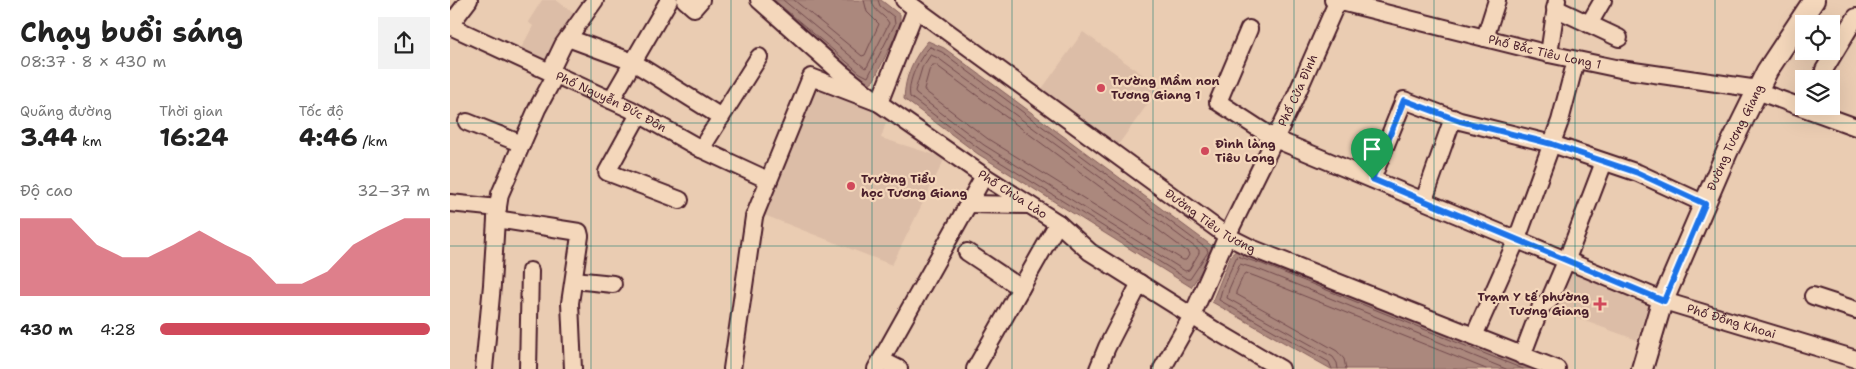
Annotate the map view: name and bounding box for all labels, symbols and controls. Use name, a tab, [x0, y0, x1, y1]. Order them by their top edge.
text: Chạy buổi sáng	[20, 13, 243, 51]
map controls	[1795, 15, 1840, 115]
button: locate	[1795, 15, 1840, 60]
button: share	[378, 17, 430, 69]
street label: Phố Bắc Tiêu Long 1	[1487, 31, 1603, 73]
text: 08:37 · 8 × 430 m	[20, 51, 166, 72]
street label: Phố Cửa Đình	[1274, 52, 1321, 129]
street label: Phố Nguyễn Đức Đôn	[553, 68, 669, 136]
button: layers	[1795, 70, 1840, 115]
place label: Trường Mầm non Tương Giang 1	[1111, 73, 1219, 103]
street label: Đường Tương Giang	[1703, 81, 1767, 193]
marker: Trường Mầm non Tương Giang 1	[1095, 82, 1107, 94]
text: Quãng đường	[20, 102, 112, 120]
text: Thời gian	[159, 102, 223, 120]
text: Tốc độ	[299, 102, 344, 120]
text: 3.44	[20, 120, 77, 154]
text: 16:24	[159, 120, 229, 154]
text: 4:46	[299, 120, 358, 154]
pin	[1351, 128, 1393, 179]
text: km	[77, 132, 102, 150]
text: /km	[358, 132, 387, 150]
icon: arrive	[1358, 135, 1386, 163]
place label: Đình làng Tiêu Long	[1215, 136, 1276, 166]
marker: Đình làng Tiêu Long	[1199, 145, 1211, 157]
street label: Phố Chùa Lào	[975, 166, 1050, 222]
place label: Trường Tiểu học Tương Giang	[861, 171, 967, 201]
text: Độ cao	[20, 180, 73, 201]
text: 32–37 m	[357, 180, 430, 201]
marker: Trường Tiểu học Tương Giang	[845, 180, 857, 192]
street label: Đường Tiêu Tương	[1162, 185, 1258, 257]
place label: Trạm Y tế phường Tương Giang	[1478, 289, 1589, 319]
marker: Trạm Y tế phường Tương Giang	[1593, 297, 1607, 311]
street label: Phố Đồng Khoai	[1685, 300, 1778, 342]
text: 430 m	[20, 319, 73, 340]
text: 4:28	[100, 319, 136, 340]

